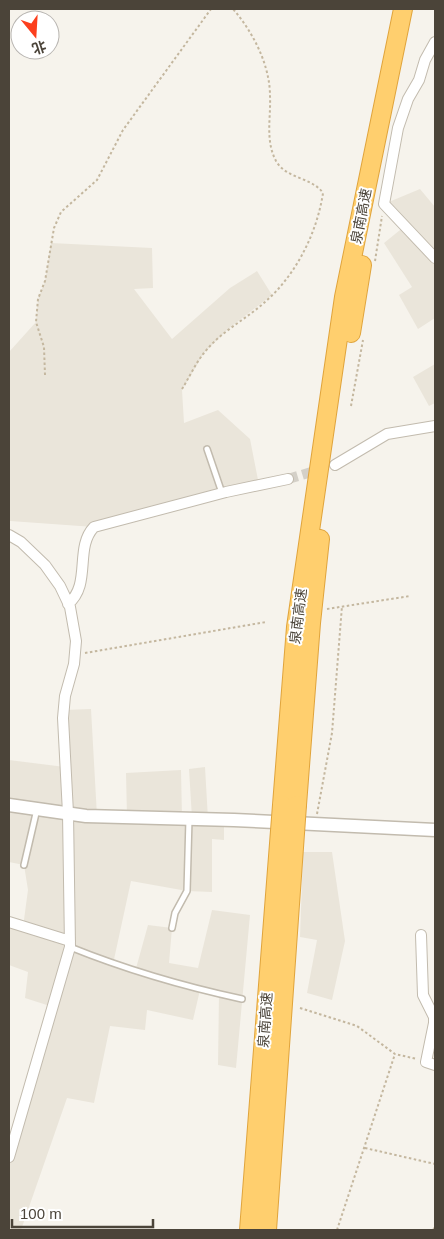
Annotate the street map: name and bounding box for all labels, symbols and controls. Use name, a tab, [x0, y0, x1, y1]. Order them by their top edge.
north arrow	[10, 10, 60, 60]
text: 北	[30, 38, 48, 57]
street label: 泉南高速	[348, 187, 374, 245]
street label: 泉南高速	[287, 587, 309, 645]
street label: 泉南高速	[255, 992, 275, 1048]
scale bar	[12, 1196, 154, 1228]
text: 100 m	[20, 1205, 62, 1222]

